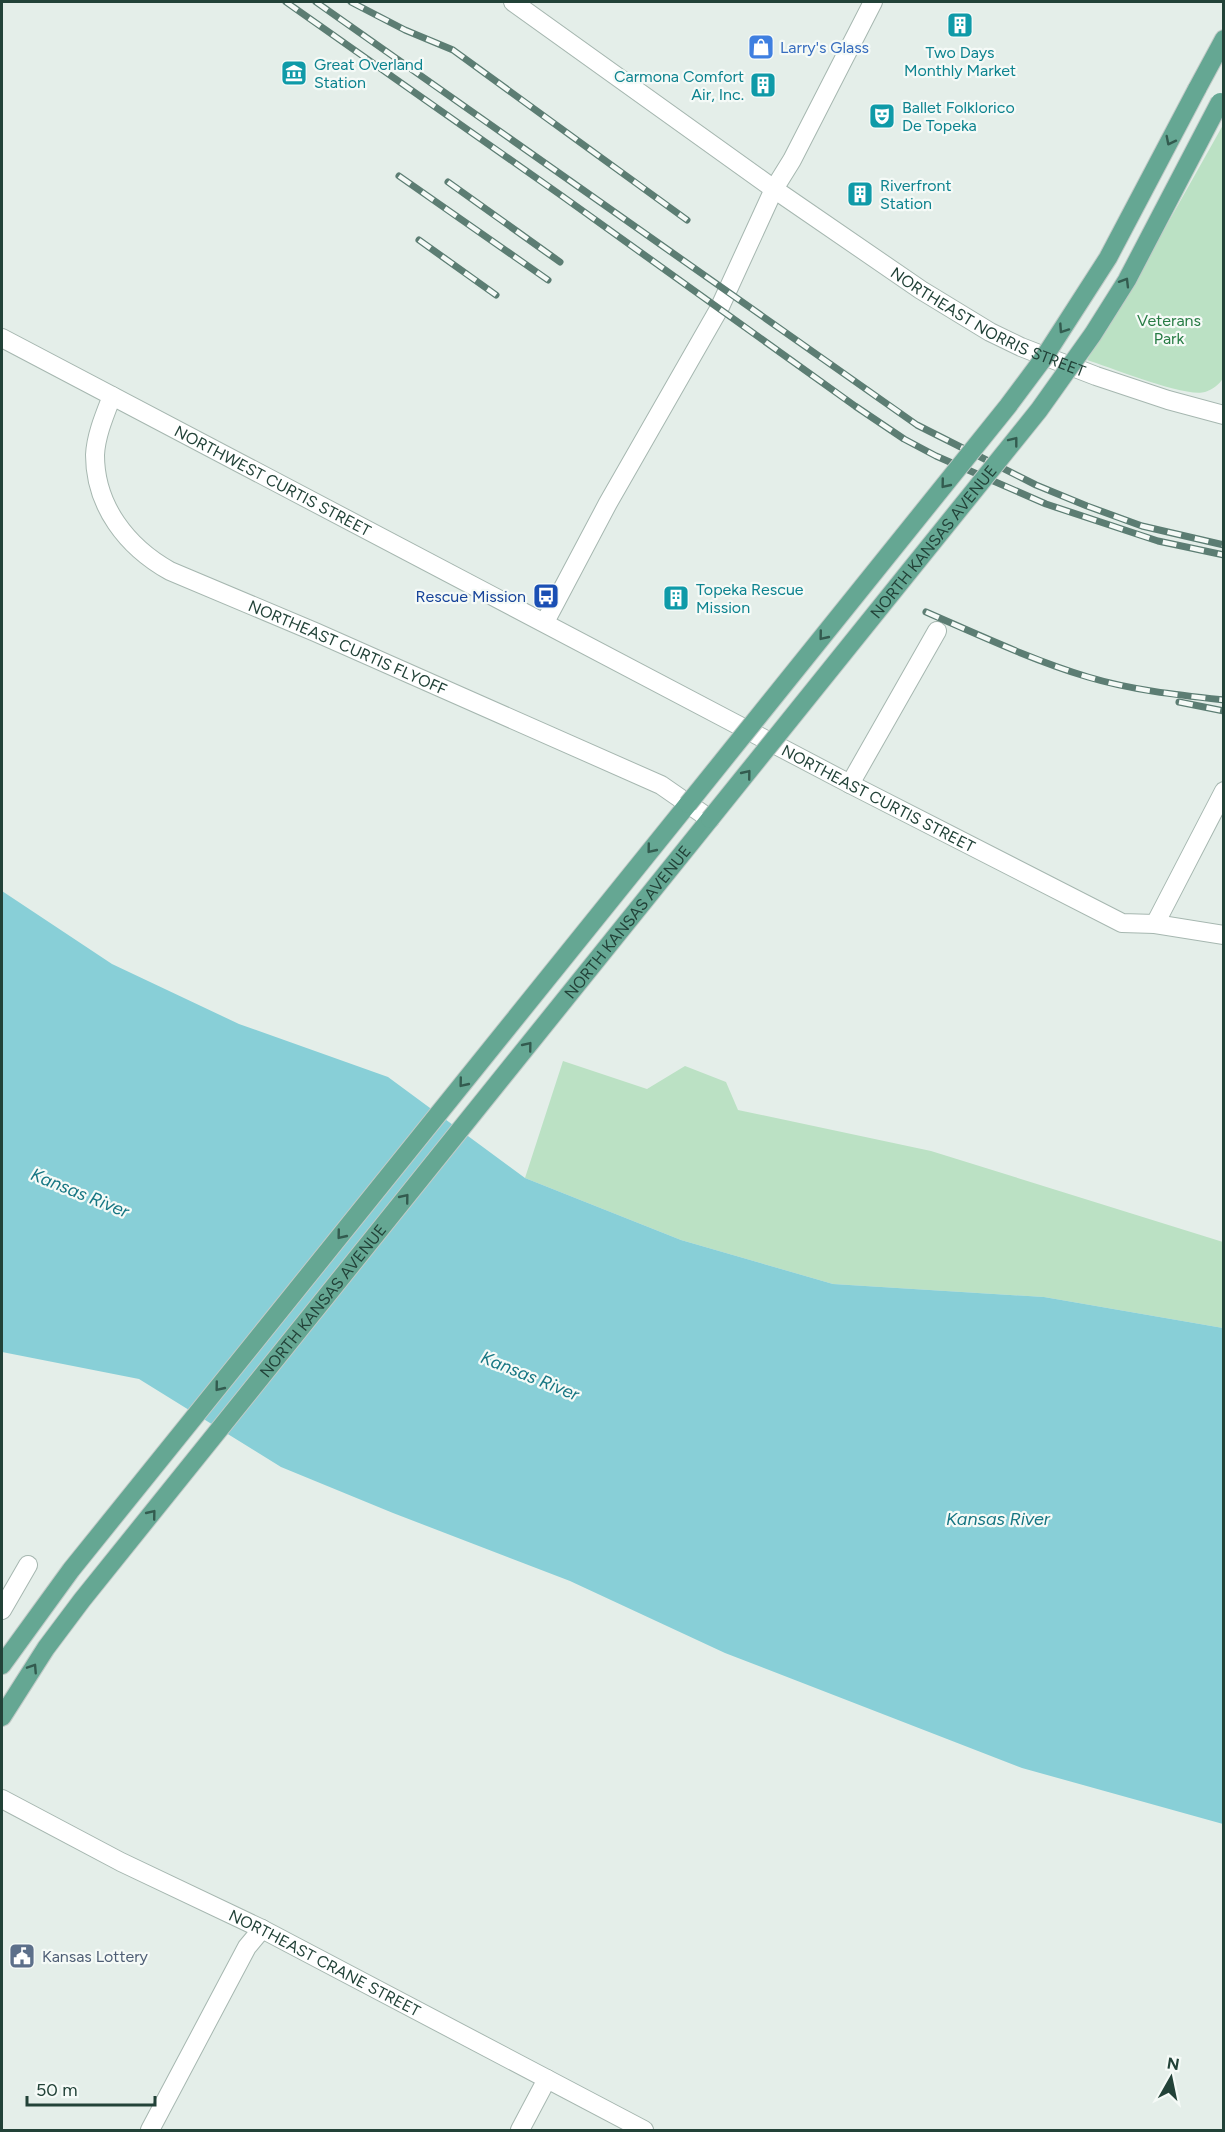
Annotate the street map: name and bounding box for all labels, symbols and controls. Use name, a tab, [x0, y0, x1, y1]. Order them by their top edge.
building icon: Two Days Monthly Market	[945, 10, 975, 40]
shop icon: Larry's Glass	[746, 32, 776, 62]
place label: Larry's Glass	[780, 38, 869, 57]
place label: Two Days Monthly Market	[904, 43, 1016, 80]
place label: Great Overland Station	[314, 55, 423, 92]
museum icon: Great Overland Station	[279, 58, 309, 88]
place label: Carmona Comfort Air, Inc.	[614, 67, 744, 104]
building icon: Carmona Comfort Air, Inc.	[748, 70, 778, 100]
place label: Ballet Folklorico De Topeka	[902, 98, 1015, 135]
theatre icon: Ballet Folklorico De Topeka	[867, 101, 897, 131]
one-way arrow	[1166, 135, 1177, 146]
place label: Riverfront Station	[880, 176, 952, 213]
building icon: Riverfront Station	[845, 179, 875, 209]
street label: NORTHEAST NORRIS STREET	[887, 263, 1088, 381]
one-way arrow	[1118, 278, 1130, 288]
park label: Veterans Park	[1137, 311, 1201, 348]
one-way arrow	[1059, 322, 1070, 333]
street label: NORTHWEST CURTIS STREET	[171, 421, 375, 540]
one-way arrow	[1006, 437, 1017, 448]
street label: NORTH KANSAS AVENUE	[866, 461, 1000, 622]
one-way arrow	[941, 477, 952, 488]
place label: Topeka Rescue Mission	[696, 580, 804, 617]
bus stop icon: Rescue Mission	[531, 581, 561, 611]
building icon: Topeka Rescue Mission	[661, 583, 691, 613]
place label: Rescue Mission	[415, 587, 526, 606]
street label: NORTHEAST CURTIS FLYOFF	[246, 596, 450, 699]
one-way arrow	[819, 629, 830, 640]
street label: NORTHEAST CURTIS STREET	[779, 740, 979, 856]
one-way arrow	[740, 769, 751, 780]
street label: NORTH KANSAS AVENUE	[560, 842, 695, 1002]
one-way arrow	[648, 843, 659, 854]
one-way arrow	[521, 1042, 532, 1053]
one-way arrow	[460, 1076, 471, 1087]
water label: Kansas River	[28, 1163, 133, 1223]
one-way arrow	[398, 1194, 409, 1205]
street label: NORTH KANSAS AVENUE	[255, 1220, 390, 1381]
one-way arrow	[337, 1228, 348, 1239]
water label: Kansas River	[478, 1346, 583, 1406]
one-way arrow	[215, 1380, 226, 1391]
water label: Kansas River	[946, 1508, 1051, 1530]
one-way arrow	[145, 1510, 156, 1521]
one-way arrow	[26, 1664, 37, 1675]
street label: NORTHEAST CRANE STREET	[226, 1905, 424, 2020]
public building icon: Kansas Lottery	[7, 1941, 37, 1971]
place label: Kansas Lottery	[42, 1947, 149, 1966]
north arrow	[1141, 2048, 1201, 2108]
text: N	[1166, 2053, 1181, 2074]
scale bar	[27, 2069, 154, 2107]
text: 50 m	[36, 2079, 78, 2101]

